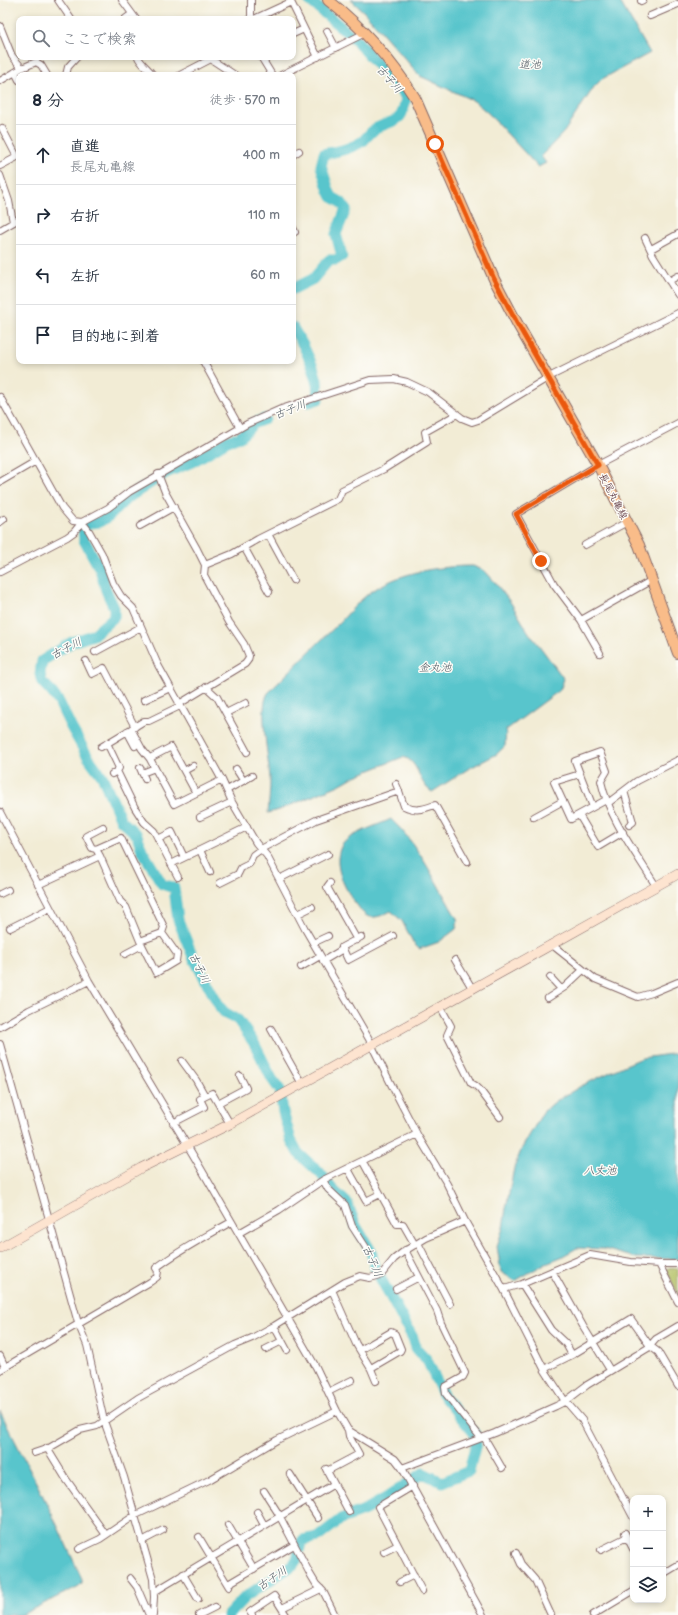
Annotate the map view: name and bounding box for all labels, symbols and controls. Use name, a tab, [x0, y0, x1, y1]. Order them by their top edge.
search box	[16, 16, 296, 60]
icon: search	[30, 27, 52, 49]
text: ここで検索	[62, 30, 137, 49]
water label: 道池	[519, 58, 542, 71]
water label: 古子川	[374, 63, 405, 96]
text: 8 分	[32, 91, 64, 111]
text: 徒歩 · 570 m	[210, 92, 280, 108]
route start	[426, 135, 444, 153]
text: 直進	[70, 137, 100, 156]
icon: ahead	[32, 144, 54, 166]
text: 400 m	[243, 147, 280, 163]
text: 長尾丸亀線	[70, 159, 135, 175]
icon: right	[32, 204, 54, 226]
text: 右折	[70, 207, 100, 226]
text: 110 m	[248, 207, 280, 223]
icon: left	[32, 264, 54, 286]
text: 左折	[70, 267, 100, 286]
text: 60 m	[250, 267, 280, 283]
icon: arrive	[32, 324, 54, 346]
text: 目的地に到着	[70, 327, 160, 346]
water label: 古子川	[272, 397, 308, 421]
street label: 長尾丸亀線	[596, 471, 630, 521]
route end	[532, 552, 550, 570]
water label: 古子川	[49, 635, 84, 662]
water label: 金丸池	[419, 661, 452, 674]
water label: 古子川	[186, 951, 213, 986]
water label: 八丈池	[584, 1164, 617, 1177]
water label: 古子川	[360, 1243, 385, 1279]
map controls	[630, 1495, 666, 1603]
button: +	[630, 1495, 666, 1531]
button: −	[630, 1531, 666, 1567]
water label: 古子川	[255, 1564, 290, 1593]
button: layers	[630, 1567, 666, 1603]

